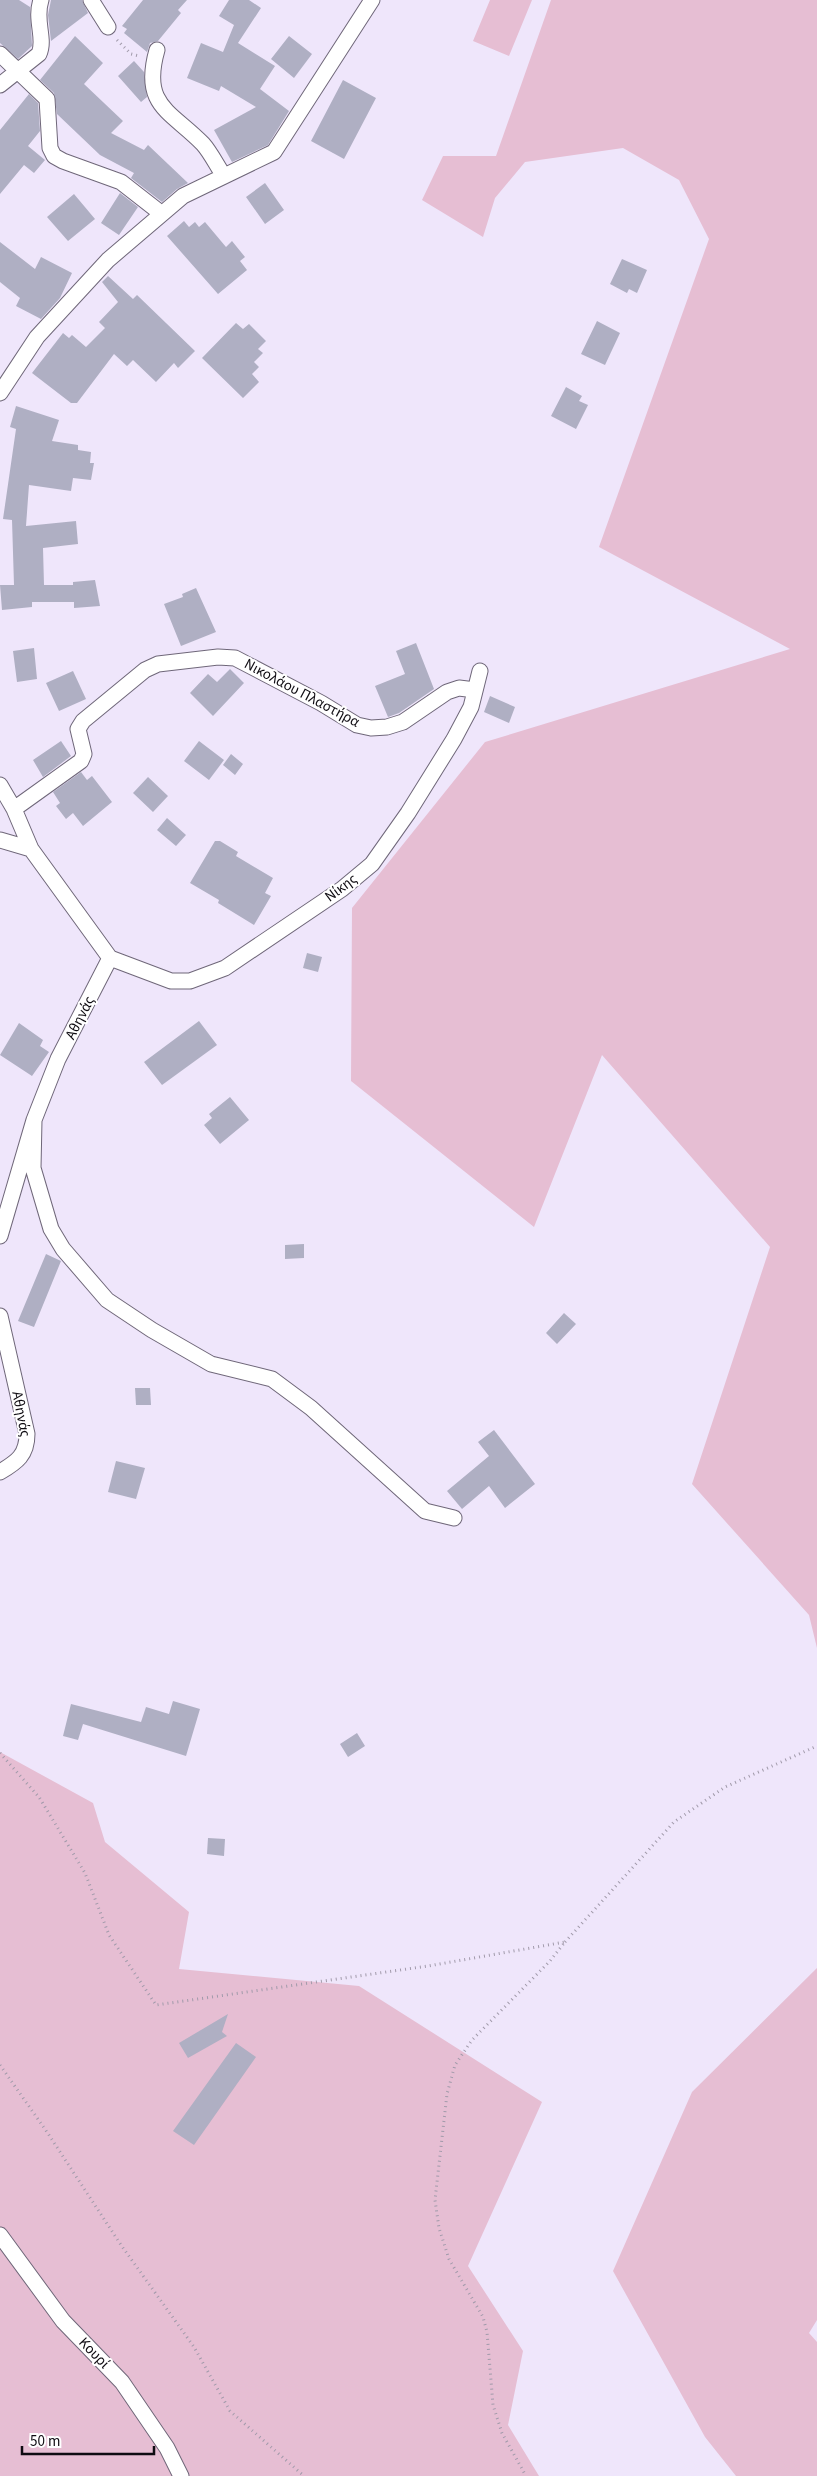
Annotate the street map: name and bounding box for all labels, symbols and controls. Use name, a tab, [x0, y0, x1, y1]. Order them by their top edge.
street label: Νικολάου Πλαστήρα	[240, 654, 364, 733]
street label: Νίκης	[320, 869, 362, 907]
street label: Αθηνάς	[60, 992, 100, 1043]
street label: Αθηνάς	[6, 1389, 36, 1439]
street label: Κουρί	[74, 2333, 114, 2373]
scale bar	[22, 2424, 155, 2456]
text: 50 m	[30, 2431, 60, 2452]

